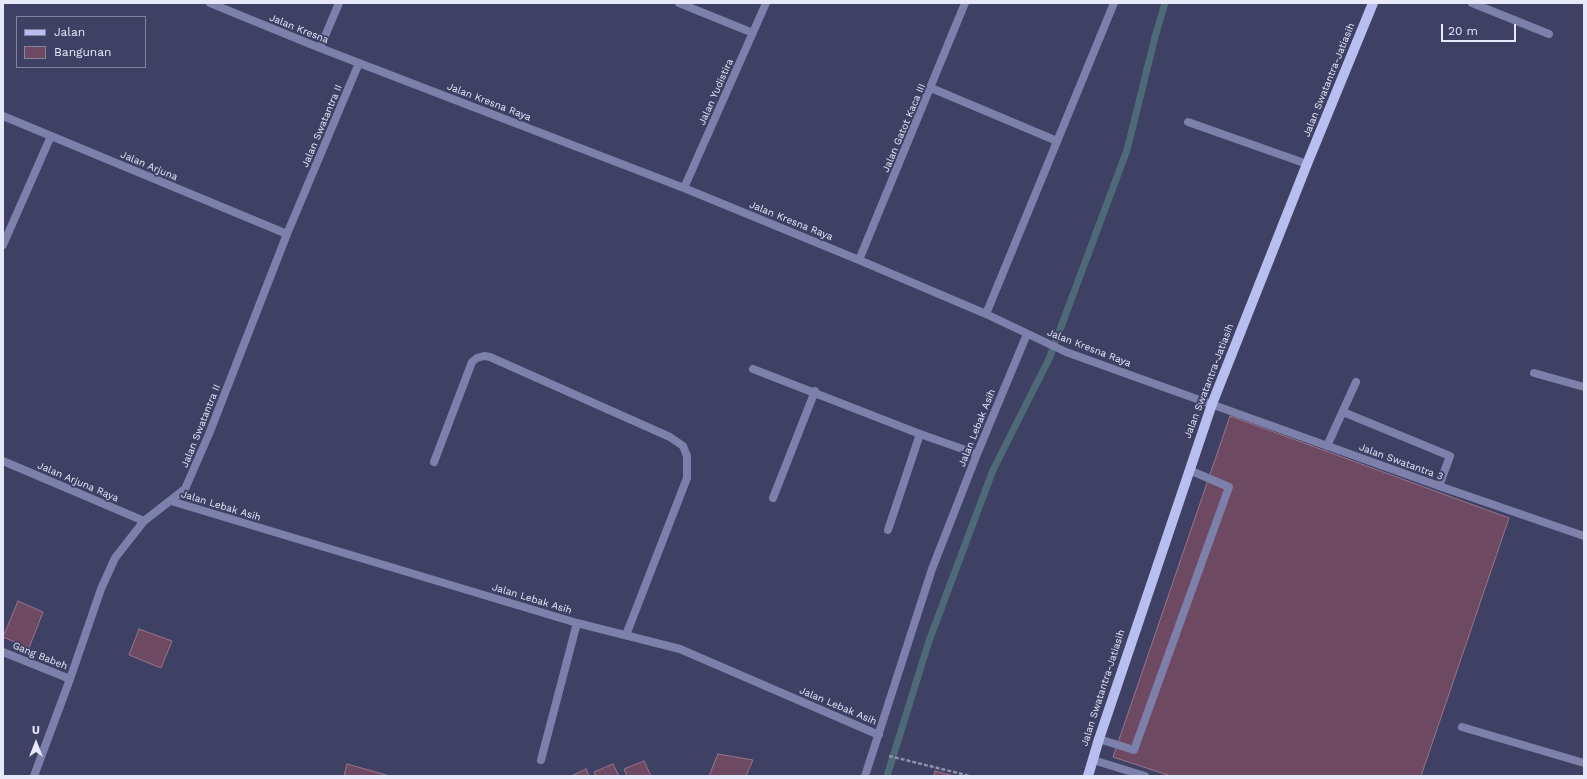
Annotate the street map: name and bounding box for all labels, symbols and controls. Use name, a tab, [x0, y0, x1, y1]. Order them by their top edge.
street label: Jalan Kresna	[268, 12, 330, 46]
legend	[16, 16, 146, 68]
scale bar	[1443, 16, 1518, 42]
street label: Jalan Swatantra-Jatiasih	[1301, 21, 1357, 139]
text: 20 m	[1448, 24, 1478, 38]
text: Jalan	[54, 25, 85, 39]
text: Bangunan	[54, 45, 112, 59]
street label: Jalan Yudistira	[696, 57, 736, 127]
street label: Jalan Kresna Raya	[445, 80, 533, 124]
street label: Jalan Gatot Kaca III	[880, 82, 928, 174]
street label: Jalan Swatantra II	[299, 83, 345, 169]
street label: Jalan Arjuna	[119, 149, 179, 183]
street label: Jalan Kresna Raya	[748, 199, 834, 243]
street label: Jalan Swatantra-Jatiasih	[1182, 322, 1236, 440]
street label: Jalan Kresna Raya	[1045, 326, 1133, 370]
street label: Jalan Swatantra II	[179, 383, 223, 469]
street label: Jalan Lebak Asih	[956, 387, 998, 469]
street label: Jalan Swatantra 3	[1357, 441, 1445, 483]
street label: Jalan Arjuna Raya	[36, 459, 120, 505]
street label: Jalan Lebak Asih	[180, 488, 262, 524]
street label: Jalan Lebak Asih	[491, 581, 573, 617]
street label: Jalan Swatantra-Jatiasih	[1078, 628, 1128, 748]
street label: Gang Babeh	[11, 640, 69, 672]
street label: Jalan Lebak Asih	[798, 684, 878, 728]
north arrow	[16, 723, 56, 763]
text: U	[32, 724, 40, 737]

